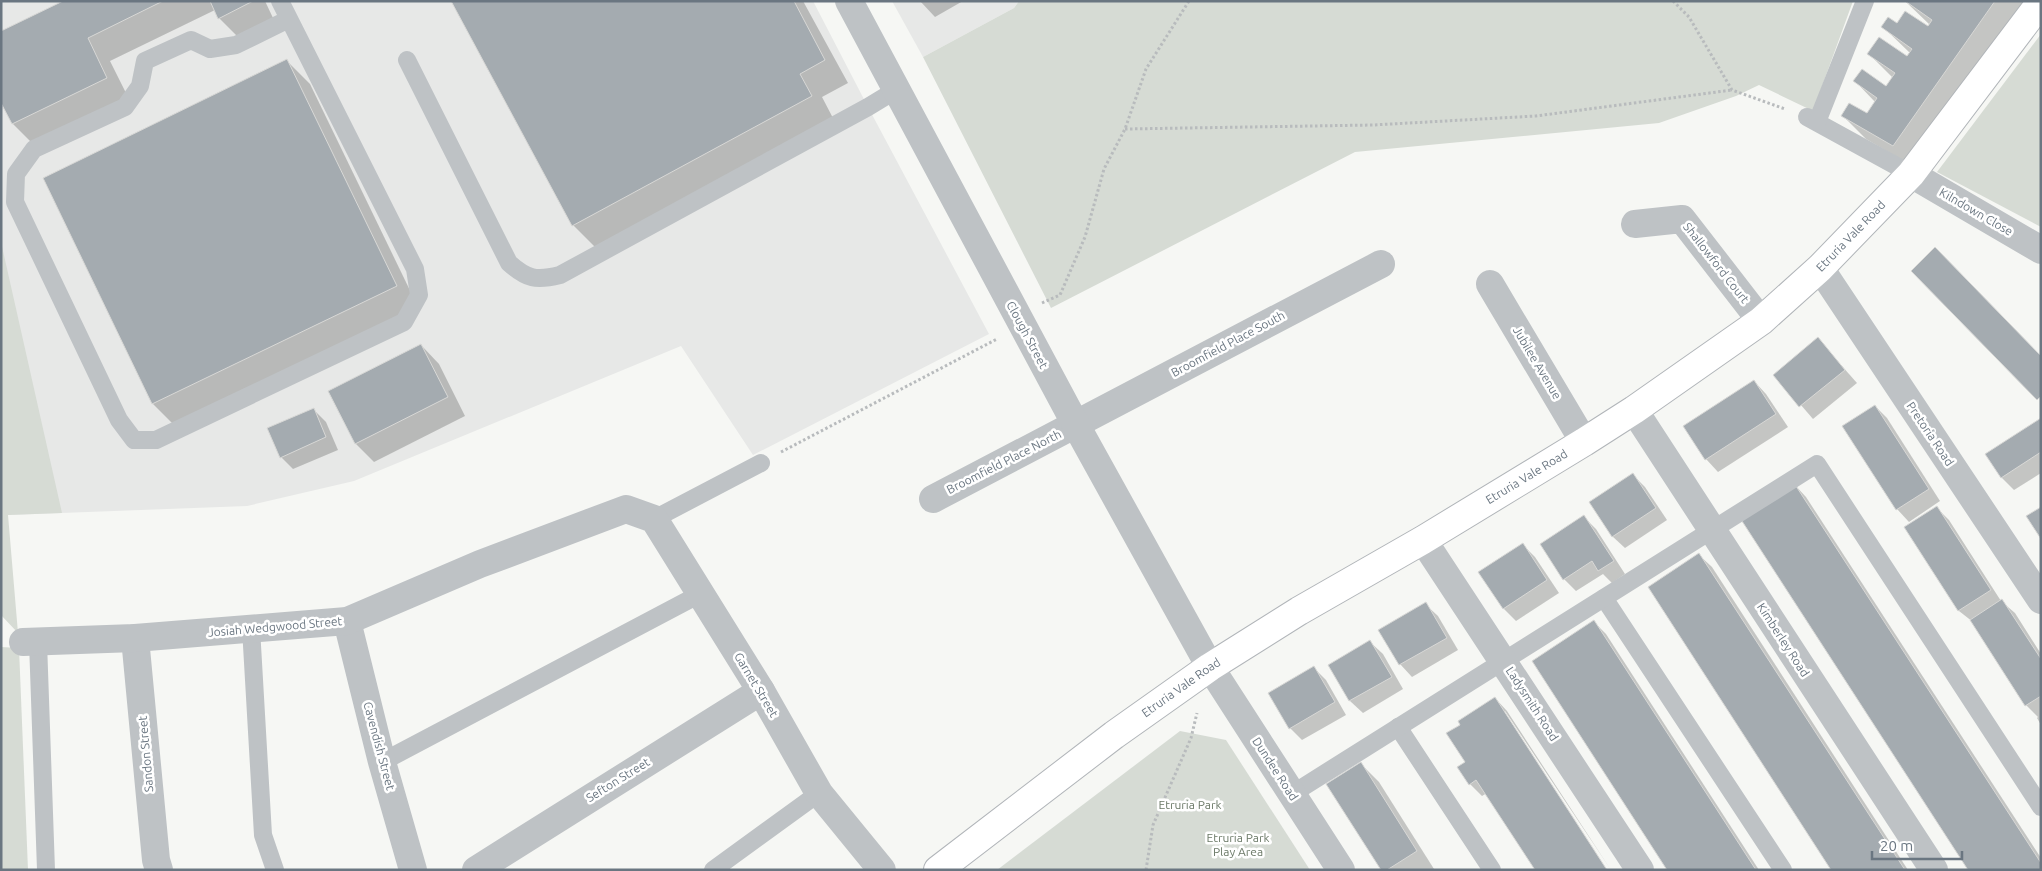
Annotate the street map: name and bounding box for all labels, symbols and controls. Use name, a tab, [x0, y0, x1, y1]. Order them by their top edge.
street label: Kilndown Close	[1937, 185, 2015, 238]
street label: Etruria Vale Road	[1813, 198, 1887, 274]
street label: Shallowford Court	[1681, 220, 1752, 306]
street label: Clough Street	[1004, 299, 1051, 371]
street label: Broomfield Place South	[1169, 308, 1287, 379]
street label: Jubilee Avenue	[1511, 324, 1564, 401]
street label: Pretoria Road	[1904, 399, 1957, 468]
street label: Broomfield Place North	[944, 427, 1063, 496]
street label: Etruria Vale Road	[1483, 447, 1570, 506]
street label: Kimberley Road	[1755, 601, 1812, 679]
street label: Josiah Wedgwood Street	[207, 614, 343, 639]
street label: Garnet Street	[732, 650, 781, 720]
street label: Etruria Vale Road	[1139, 655, 1223, 719]
street label: Ladysmith Road	[1504, 664, 1561, 743]
street label: Cavendish Street	[361, 700, 398, 792]
street label: Sandon Street	[136, 715, 155, 793]
street label: Dundee Road	[1250, 735, 1301, 803]
street label: Sefton Street	[584, 755, 652, 804]
park label: Etruria Park	[1158, 798, 1222, 811]
scale bar	[1872, 828, 1962, 860]
park label: Etruria Park Play Area	[1206, 831, 1270, 858]
text: 20 m	[1880, 837, 1913, 854]

